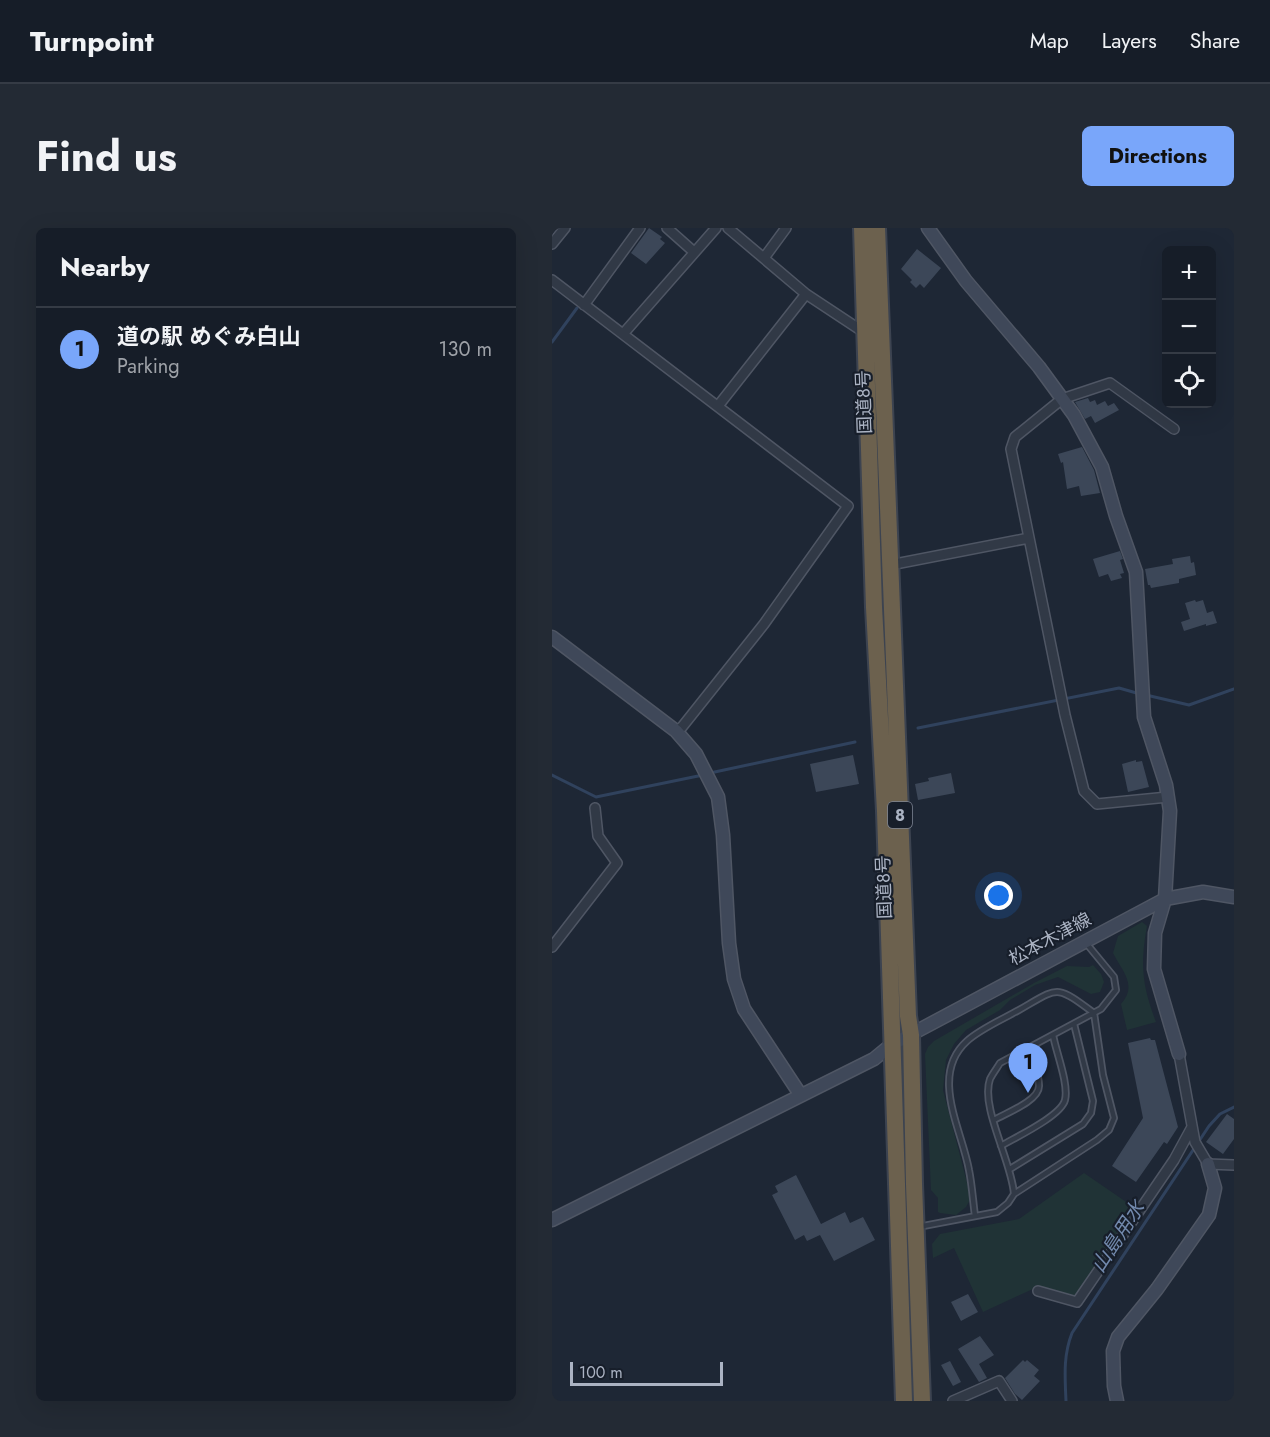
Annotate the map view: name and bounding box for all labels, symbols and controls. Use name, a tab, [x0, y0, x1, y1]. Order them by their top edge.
text: Turnpoint	[30, 21, 154, 62]
text: Map	[1030, 26, 1069, 56]
text: Layers	[1102, 26, 1157, 56]
text: Share	[1190, 26, 1240, 56]
text: Find us	[36, 126, 177, 187]
button: Directions	[1082, 126, 1234, 186]
map controls	[1162, 246, 1216, 408]
button: +	[1162, 246, 1216, 300]
text: Nearby	[60, 248, 149, 286]
button: −	[1162, 300, 1216, 354]
text: 道の駅 めぐみ白山	[117, 320, 300, 352]
text: 1	[74, 335, 85, 364]
text: 130 m	[438, 335, 492, 364]
text: Parking	[117, 352, 180, 381]
button: locate	[1162, 354, 1216, 408]
street label: 国道8号	[850, 370, 878, 434]
road number: 8	[888, 802, 912, 828]
street label: 国道8号	[870, 855, 898, 919]
your location	[984, 881, 1013, 910]
street label: 松本木津線	[1004, 906, 1096, 972]
pin: 1	[1008, 1044, 1048, 1093]
water label: 山島用水	[1084, 1194, 1153, 1278]
scale bar	[570, 1359, 723, 1386]
text: 100 m	[579, 1361, 623, 1384]

